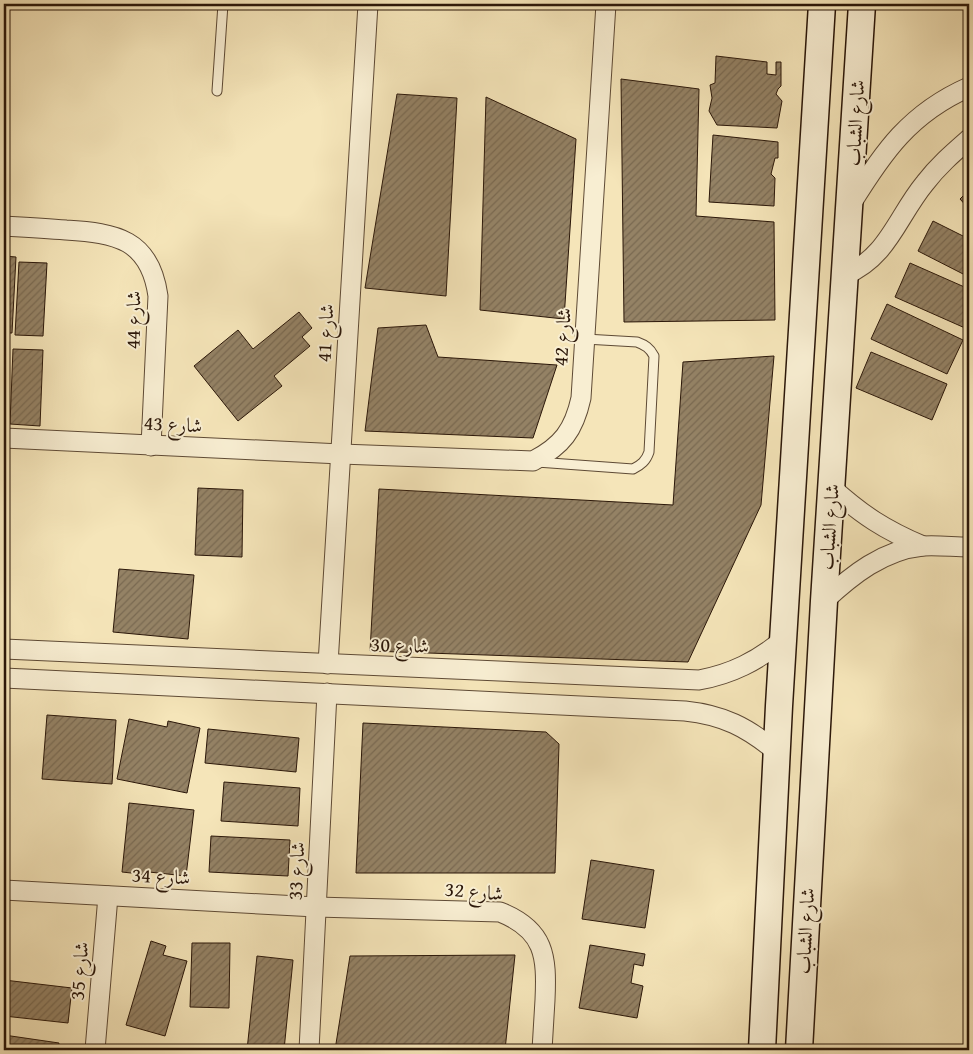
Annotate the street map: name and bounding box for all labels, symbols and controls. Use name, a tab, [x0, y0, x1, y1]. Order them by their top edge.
street label: شارع الشباب	[838, 79, 875, 167]
street label: شارع 44	[117, 291, 152, 350]
street label: شارع 41	[308, 303, 345, 363]
street label: شارع 42	[545, 307, 582, 367]
street label: شارع 43	[143, 407, 203, 444]
street label: شارع الشباب	[811, 483, 850, 571]
street label: شارع 30	[370, 629, 430, 664]
street label: شارع 33	[279, 841, 316, 901]
street label: شارع 34	[131, 859, 191, 896]
street label: شارع 32	[443, 874, 504, 911]
street label: شارع الشباب	[788, 887, 825, 975]
street label: شارع 35	[62, 941, 99, 1002]

